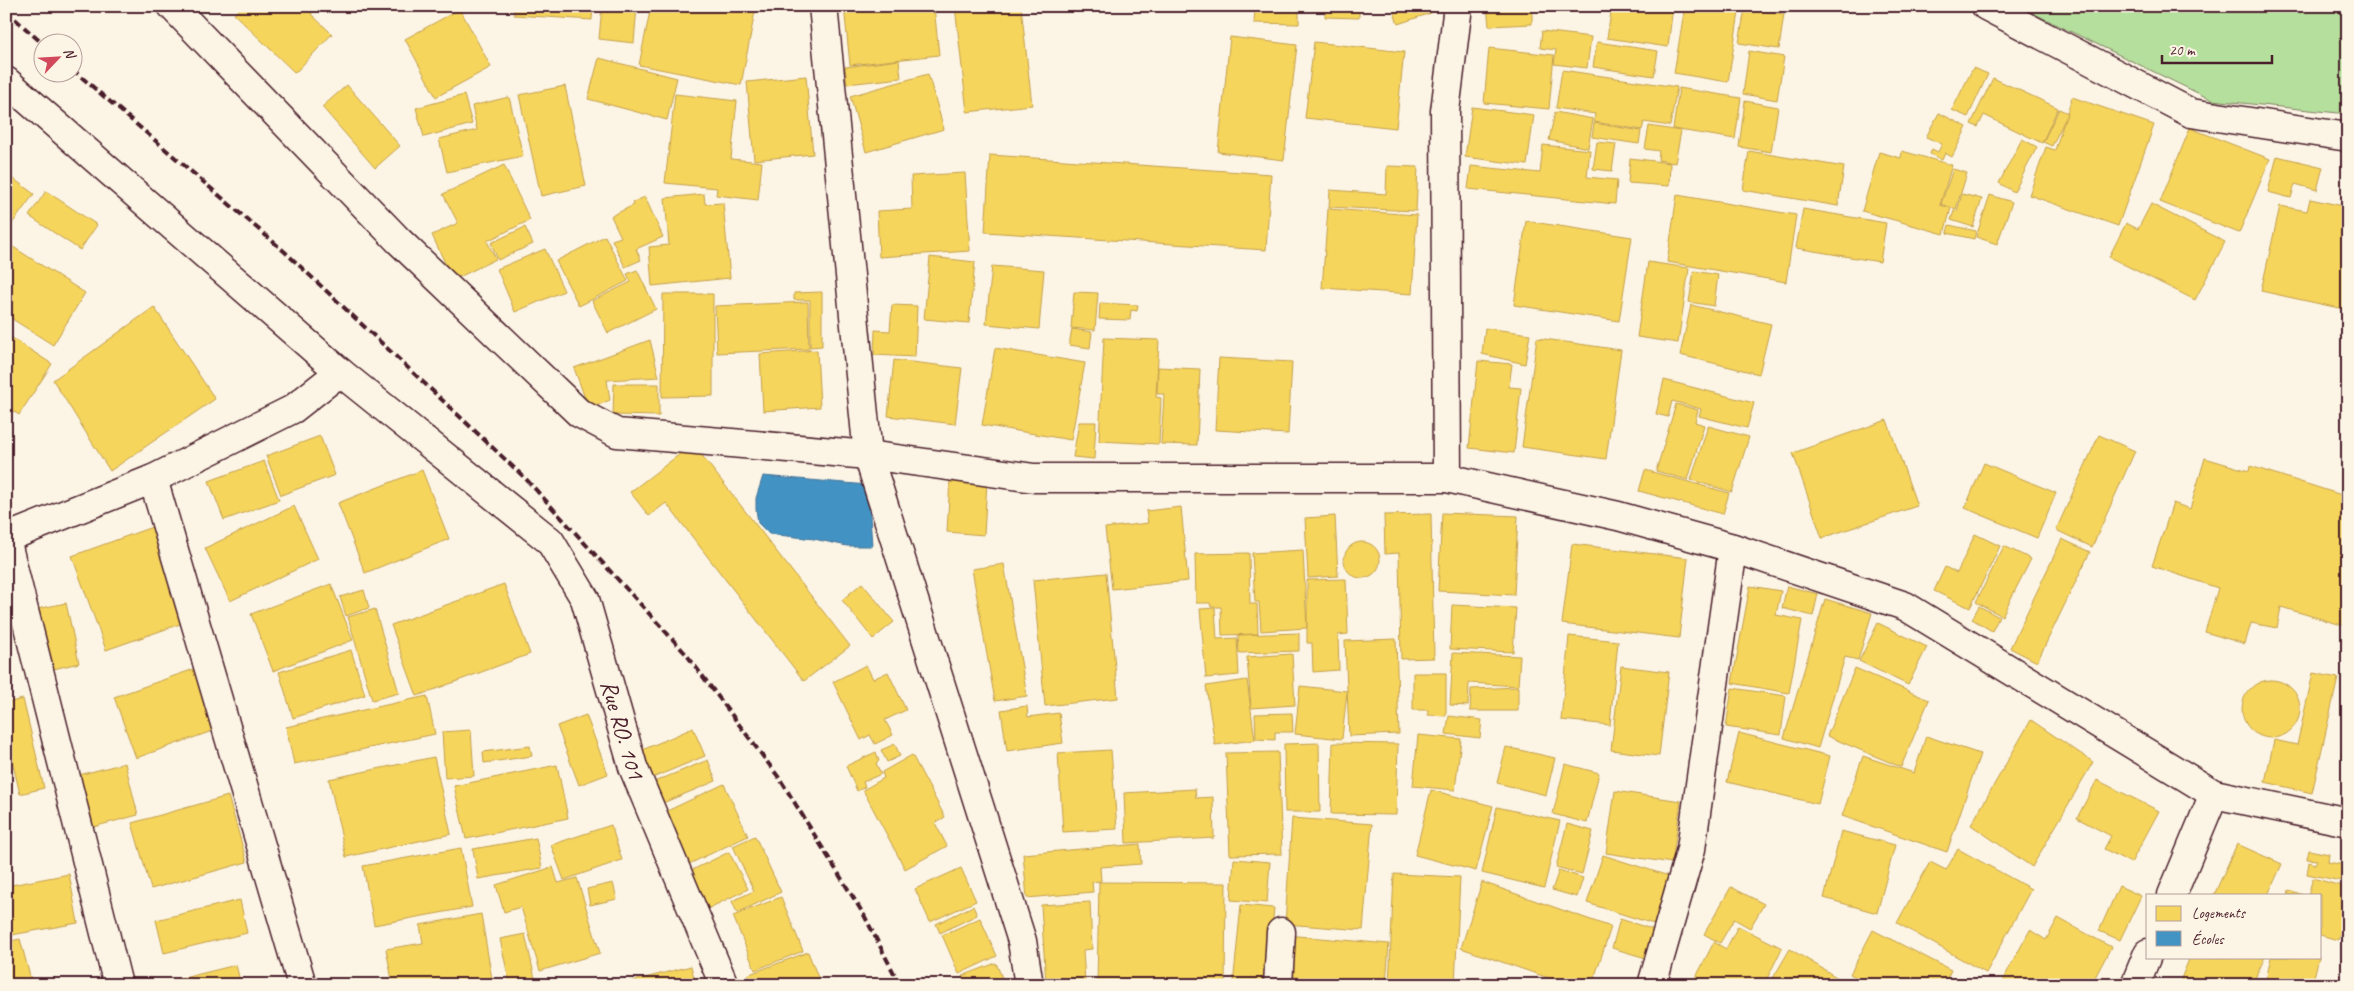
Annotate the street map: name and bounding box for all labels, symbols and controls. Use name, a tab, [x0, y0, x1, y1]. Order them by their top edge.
north arrow	[32, 32, 82, 82]
scale bar	[2162, 32, 2272, 64]
text: 20 m	[2169, 41, 2196, 60]
text: N	[60, 45, 80, 62]
street label: Rue RO. 101	[594, 677, 652, 785]
legend	[2146, 894, 2322, 958]
text: Logements	[2192, 904, 2247, 923]
text: Écoles	[2192, 930, 2225, 949]

